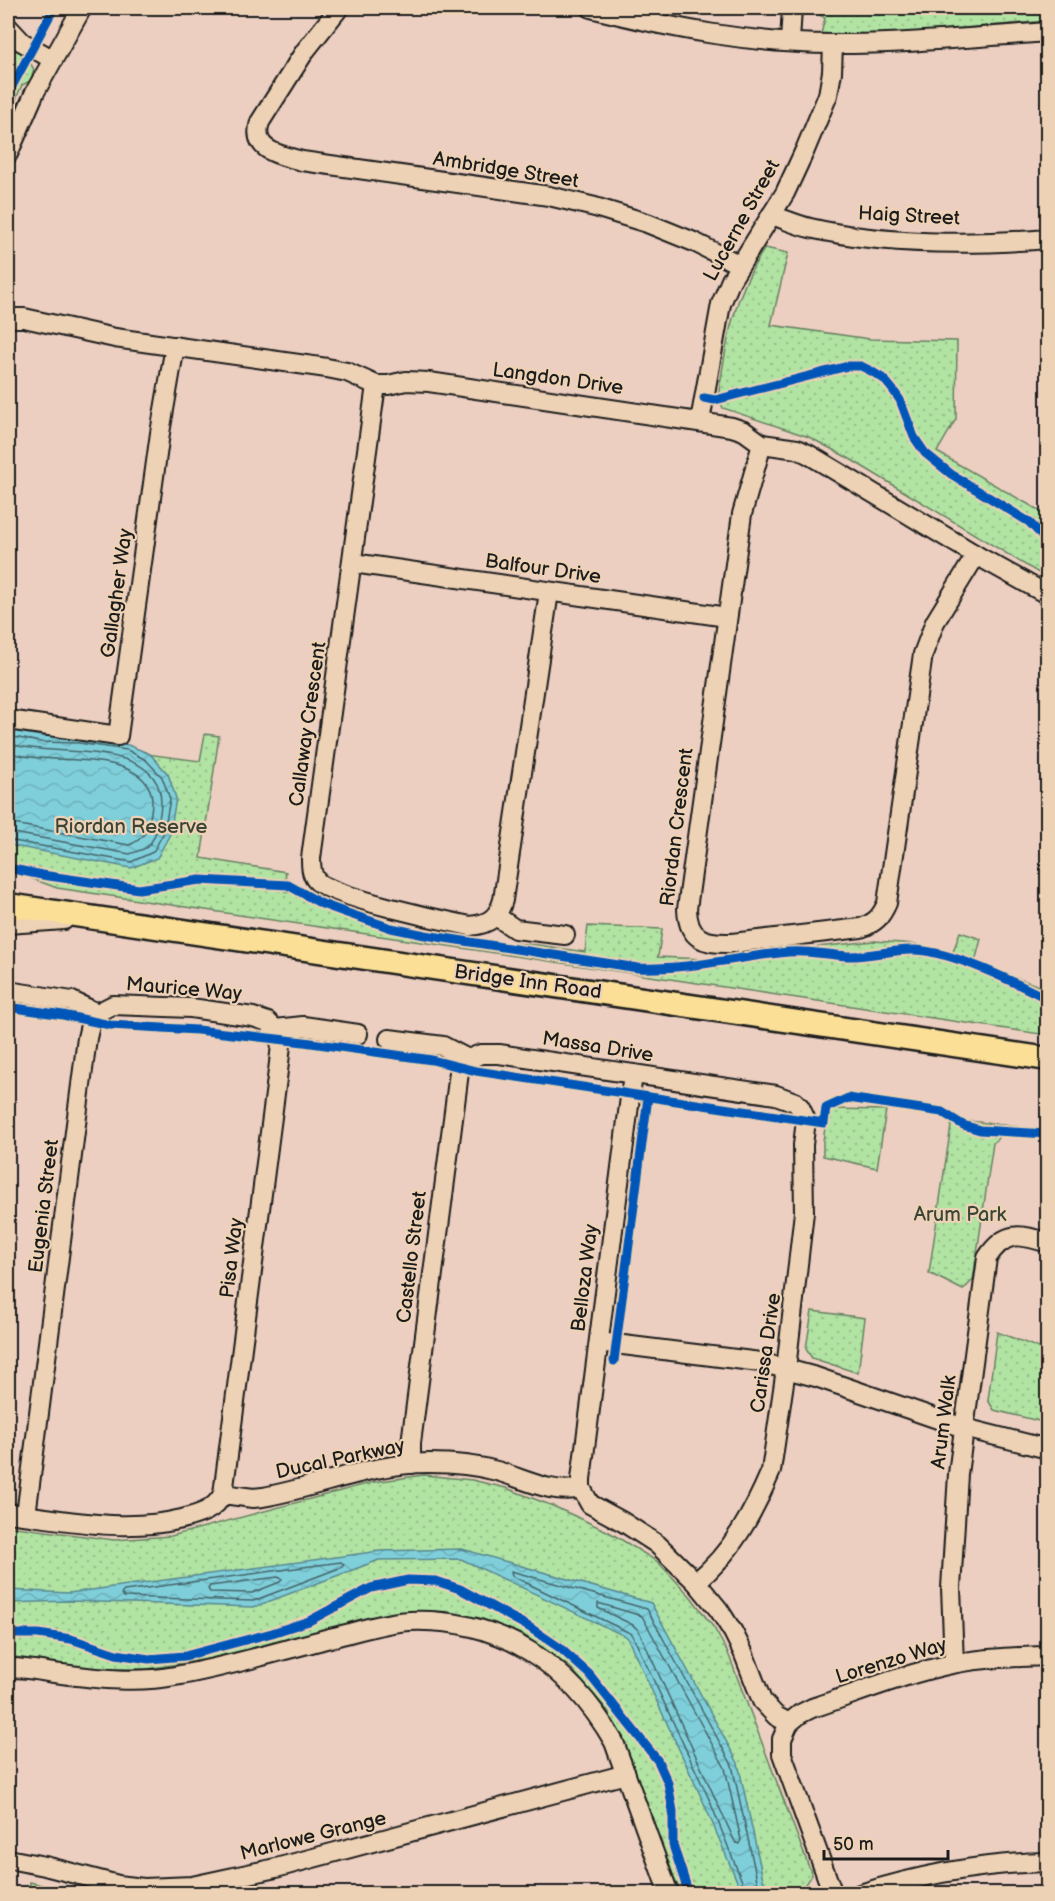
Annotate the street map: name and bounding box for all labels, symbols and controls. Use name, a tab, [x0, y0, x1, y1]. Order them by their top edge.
street label: Ambridge Street	[431, 147, 580, 193]
street label: Lucerne Street	[699, 155, 785, 286]
street label: Haig Street	[857, 201, 961, 231]
street label: Langdon Drive	[491, 358, 625, 400]
street label: Gallagher Way	[96, 527, 138, 659]
street label: Balfour Drive	[483, 549, 603, 589]
street label: Callaway Crescent	[285, 640, 331, 808]
street label: Riordan Crescent	[655, 747, 699, 908]
park label: Riordan Reserve	[55, 815, 208, 839]
street label: Bridge Inn Road	[453, 960, 603, 1004]
street label: Maurice Way	[125, 972, 243, 1006]
street label: Massa Drive	[541, 1026, 655, 1068]
street label: Eugenia Street	[24, 1138, 64, 1274]
street label: Castello Street	[392, 1190, 432, 1325]
park label: Arum Park	[914, 1203, 1007, 1227]
street label: Pisa Way	[215, 1217, 249, 1300]
street label: Belloza Way	[566, 1223, 603, 1333]
street label: Carissa Drive	[746, 1291, 786, 1415]
street label: Arum Walk	[926, 1374, 962, 1470]
street label: Ducal Parkway	[273, 1434, 407, 1484]
street label: Lorenzo Way	[833, 1633, 950, 1689]
street label: Marlowe Grange	[238, 1806, 389, 1866]
scale bar	[824, 1823, 948, 1861]
text: 50 m	[833, 1834, 874, 1855]

